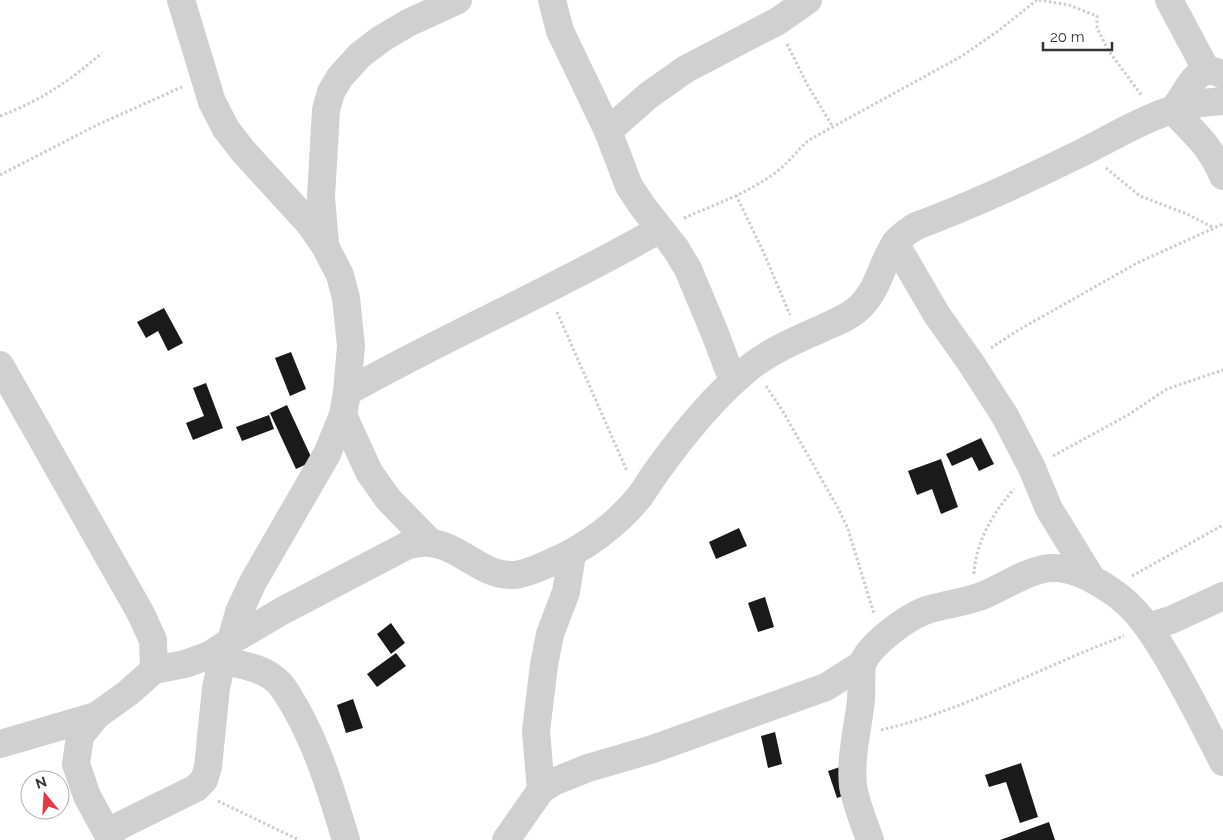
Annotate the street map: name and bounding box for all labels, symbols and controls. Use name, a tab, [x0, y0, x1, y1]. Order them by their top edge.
scale bar	[1043, 20, 1112, 52]
text: 20 m	[1050, 28, 1085, 46]
north arrow	[20, 770, 70, 820]
text: N	[33, 773, 49, 792]

